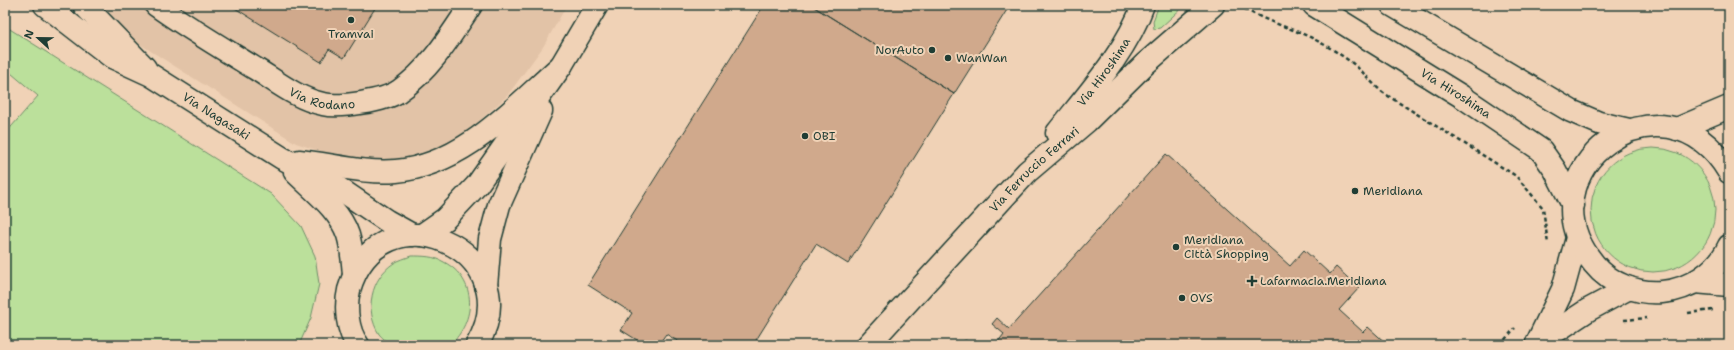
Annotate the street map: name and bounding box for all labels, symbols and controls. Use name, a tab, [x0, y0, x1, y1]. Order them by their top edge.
marker: Tramvai	[346, 15, 356, 25]
north arrow	[18, 18, 58, 58]
place label: Tramvai	[328, 26, 374, 42]
text: N	[21, 27, 38, 41]
street label: Via Hiroshima	[1074, 34, 1134, 110]
place label: NorAuto	[875, 42, 924, 58]
marker: NorAuto	[927, 45, 937, 55]
place label: WanWan	[956, 50, 1007, 66]
marker: WanWan	[943, 53, 953, 63]
street label: Via Hiroshima	[1417, 65, 1495, 122]
street label: Via Rodano	[286, 84, 356, 113]
street label: Via Nagasaki	[179, 89, 253, 144]
street label: Via Ferruccio Ferrari	[986, 123, 1083, 216]
place label: OBI	[813, 128, 836, 144]
marker: OBI	[800, 131, 810, 141]
place label: Meridiana	[1363, 183, 1423, 199]
marker: Meridiana	[1350, 186, 1360, 196]
place label: Meridiana Città Shopping	[1184, 232, 1269, 262]
marker: Meridiana Città Shopping	[1171, 242, 1181, 252]
place label: Lafarmacia.Meridiana	[1260, 273, 1387, 289]
marker: Lafarmacia.Meridiana	[1247, 276, 1257, 286]
place label: OVS	[1190, 290, 1213, 306]
marker: OVS	[1177, 293, 1187, 303]

